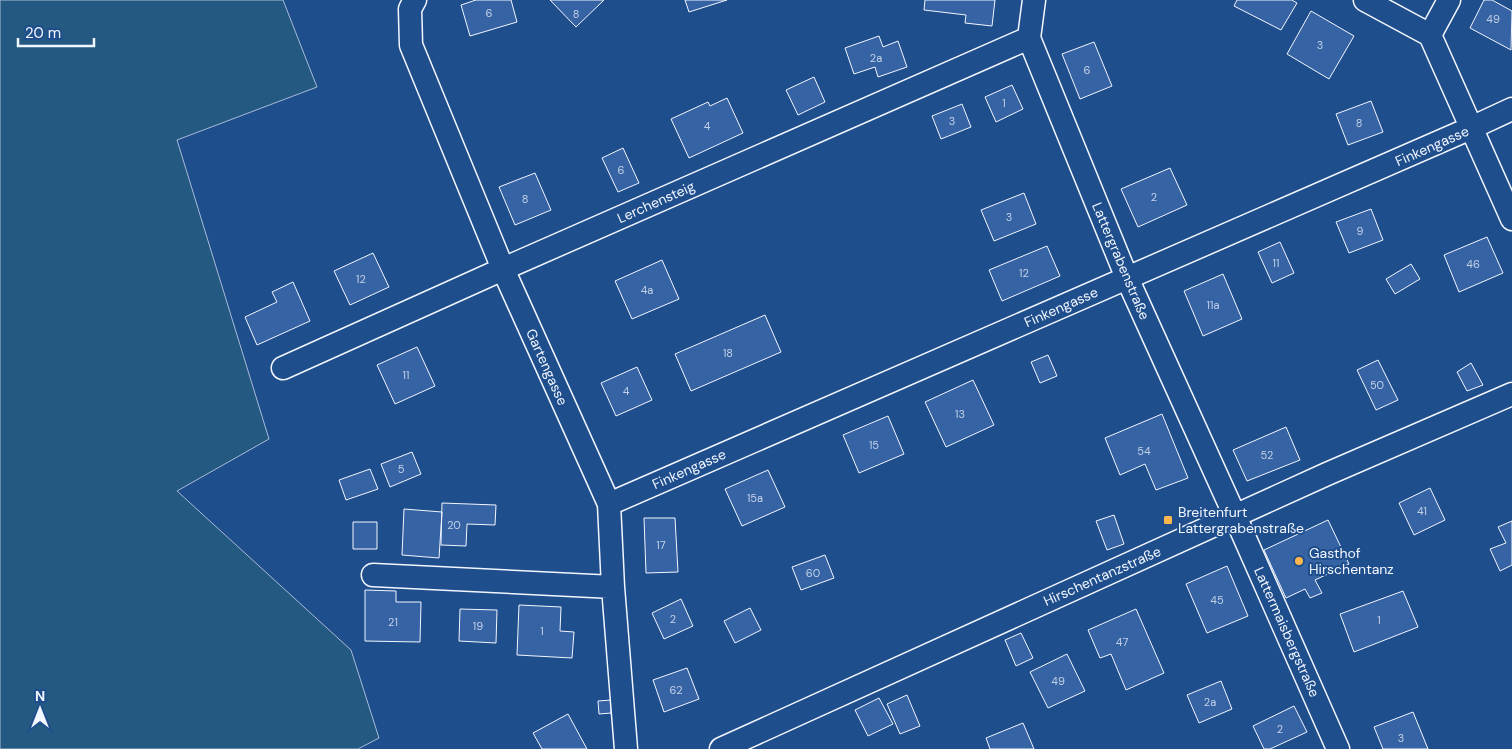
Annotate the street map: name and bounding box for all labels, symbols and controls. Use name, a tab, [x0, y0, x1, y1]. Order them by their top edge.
house number: 6	[486, 6, 493, 20]
house number: 8	[573, 7, 579, 21]
house number: 49	[1486, 12, 1500, 26]
scale bar	[18, 15, 94, 47]
text: 20 m	[25, 23, 61, 43]
house number: 3	[1317, 38, 1323, 52]
house number: 2a	[870, 51, 882, 65]
house number: 6	[1084, 63, 1091, 77]
house number: 1	[1002, 96, 1006, 110]
house number: 3	[949, 114, 955, 128]
house number: 8	[1356, 116, 1362, 130]
house number: 4	[704, 119, 711, 133]
street label: Finkengasse	[1392, 122, 1472, 170]
house number: 6	[618, 163, 625, 177]
street label: Lerchensteig	[614, 177, 698, 227]
house number: 2	[1151, 190, 1157, 204]
house number: 8	[522, 192, 528, 206]
street label: Lattergrabenstraße	[1088, 200, 1154, 323]
house number: 3	[1006, 210, 1012, 224]
house number: 9	[1357, 224, 1364, 238]
house number: 11	[1273, 256, 1279, 270]
house number: 46	[1466, 257, 1480, 271]
house number: 12	[1019, 266, 1029, 280]
house number: 12	[356, 272, 366, 286]
house number: 4a	[641, 283, 653, 297]
street label: Finkengasse	[1021, 283, 1101, 331]
house number: 11a	[1207, 298, 1219, 312]
street label: Gartengasse	[522, 326, 572, 408]
house number: 18	[723, 346, 733, 360]
house number: 11	[403, 368, 409, 382]
house number: 50	[1370, 378, 1384, 392]
house number: 4	[623, 384, 630, 398]
house number: 13	[955, 407, 965, 421]
house number: 15	[869, 438, 879, 452]
house number: 54	[1137, 444, 1151, 458]
street label: Finkengasse	[649, 445, 729, 493]
house number: 52	[1261, 448, 1273, 462]
house number: 5	[398, 462, 405, 476]
house number: 15a	[747, 491, 763, 505]
place label: Breitenfurt Lattergrabenstraße	[1178, 503, 1304, 537]
house number: 41	[1417, 504, 1427, 518]
marker: Breitenfurt Lattergrabenstraße	[1162, 514, 1174, 526]
house number: 20	[447, 518, 461, 532]
house number: 17	[656, 538, 666, 552]
street label: Hirschentanzstraße	[1040, 542, 1164, 610]
place label: Gasthof Hirschentanz	[1309, 544, 1394, 578]
marker: Gasthof Hirschentanz	[1293, 555, 1305, 567]
street label: Lattermaisbergstraße	[1250, 564, 1324, 700]
house number: 60	[806, 566, 820, 580]
house number: 45	[1210, 593, 1224, 607]
house number: 2	[670, 612, 676, 626]
house number: 1	[1377, 613, 1381, 627]
house number: 21	[388, 615, 398, 629]
house number: 19	[473, 619, 483, 633]
house number: 1	[540, 624, 544, 638]
house number: 47	[1116, 635, 1128, 649]
house number: 49	[1051, 674, 1065, 688]
house number: 62	[670, 683, 682, 697]
north arrow	[15, 684, 65, 734]
text: N	[35, 687, 45, 705]
house number: 2a	[1204, 695, 1216, 709]
house number: 2	[1277, 722, 1283, 736]
house number: 3	[1398, 731, 1404, 745]

